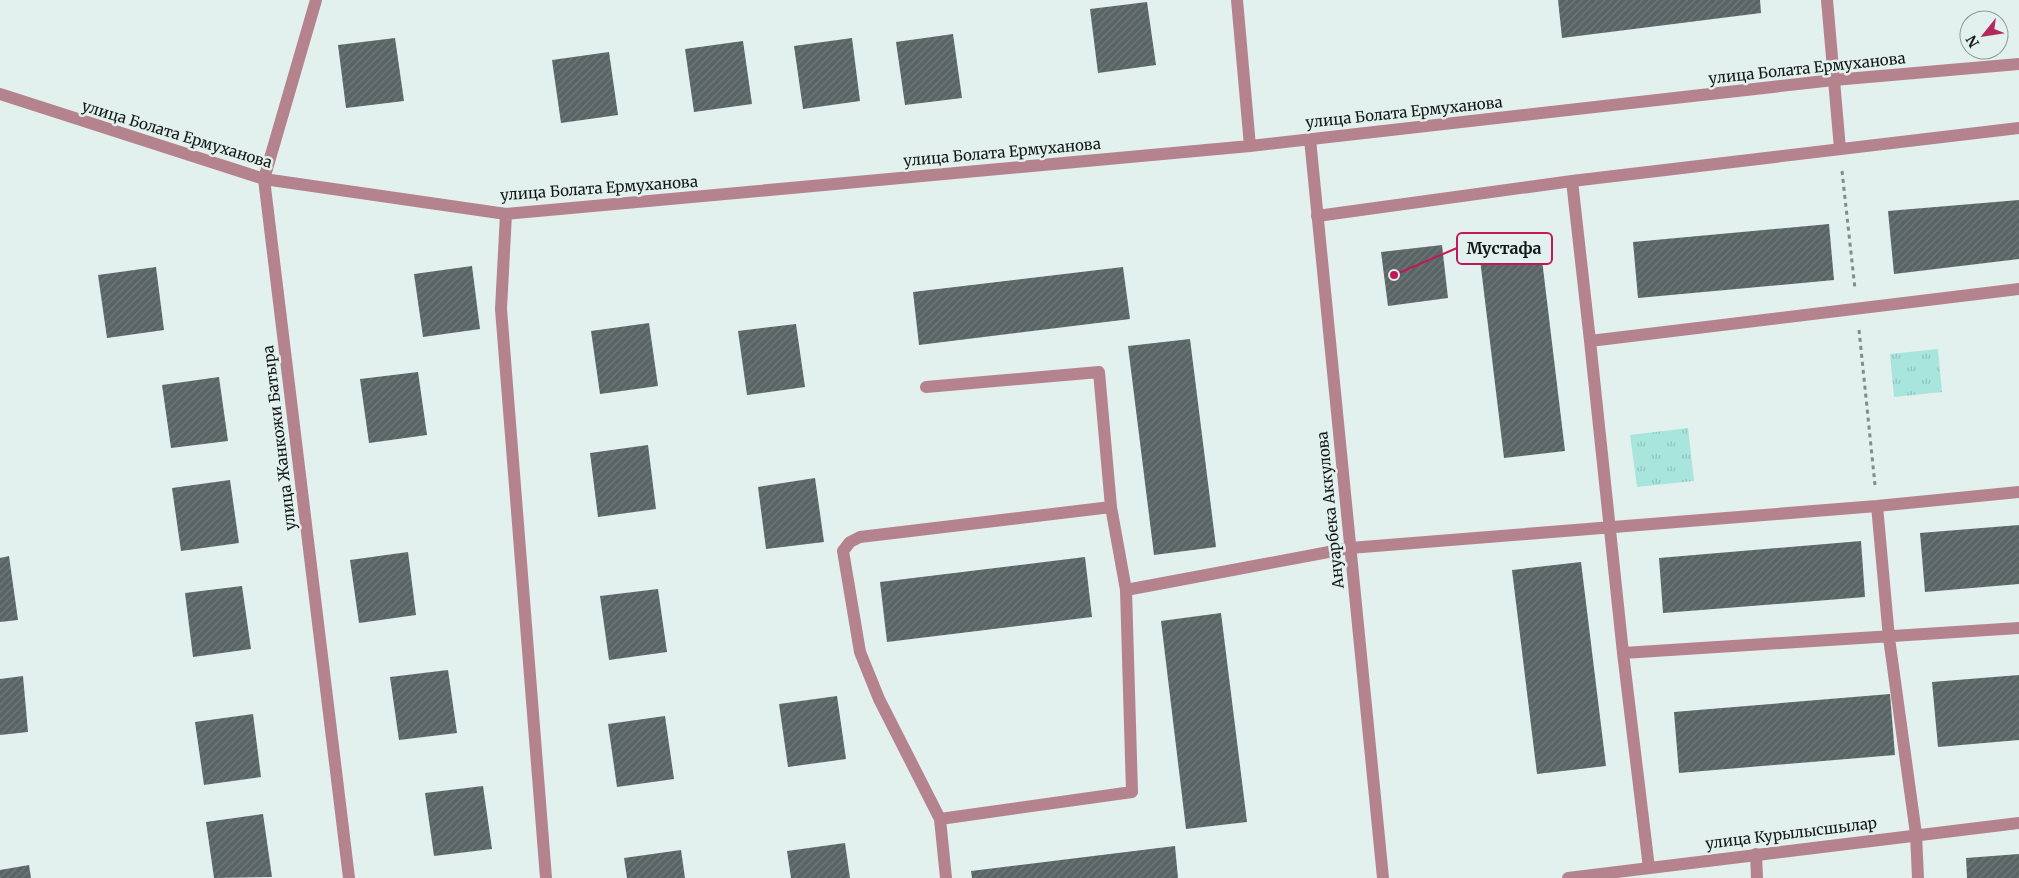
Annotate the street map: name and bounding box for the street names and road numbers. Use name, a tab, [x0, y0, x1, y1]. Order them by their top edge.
street label: улица Болата Ермуханова	[1707, 48, 1907, 88]
street label: улица Болата Ермуханова	[1304, 92, 1504, 132]
street label: улица Болата Ермуханова	[79, 96, 275, 172]
street label: улица Болата Ермуханова	[902, 134, 1102, 170]
street label: улица Болата Ермуханова	[500, 172, 698, 204]
street label: улица Жанкожи Батыра	[258, 344, 300, 532]
street label: Ануарбека Аккулова	[1312, 430, 1348, 591]
street label: улица Курылысшылар	[1704, 813, 1878, 853]

